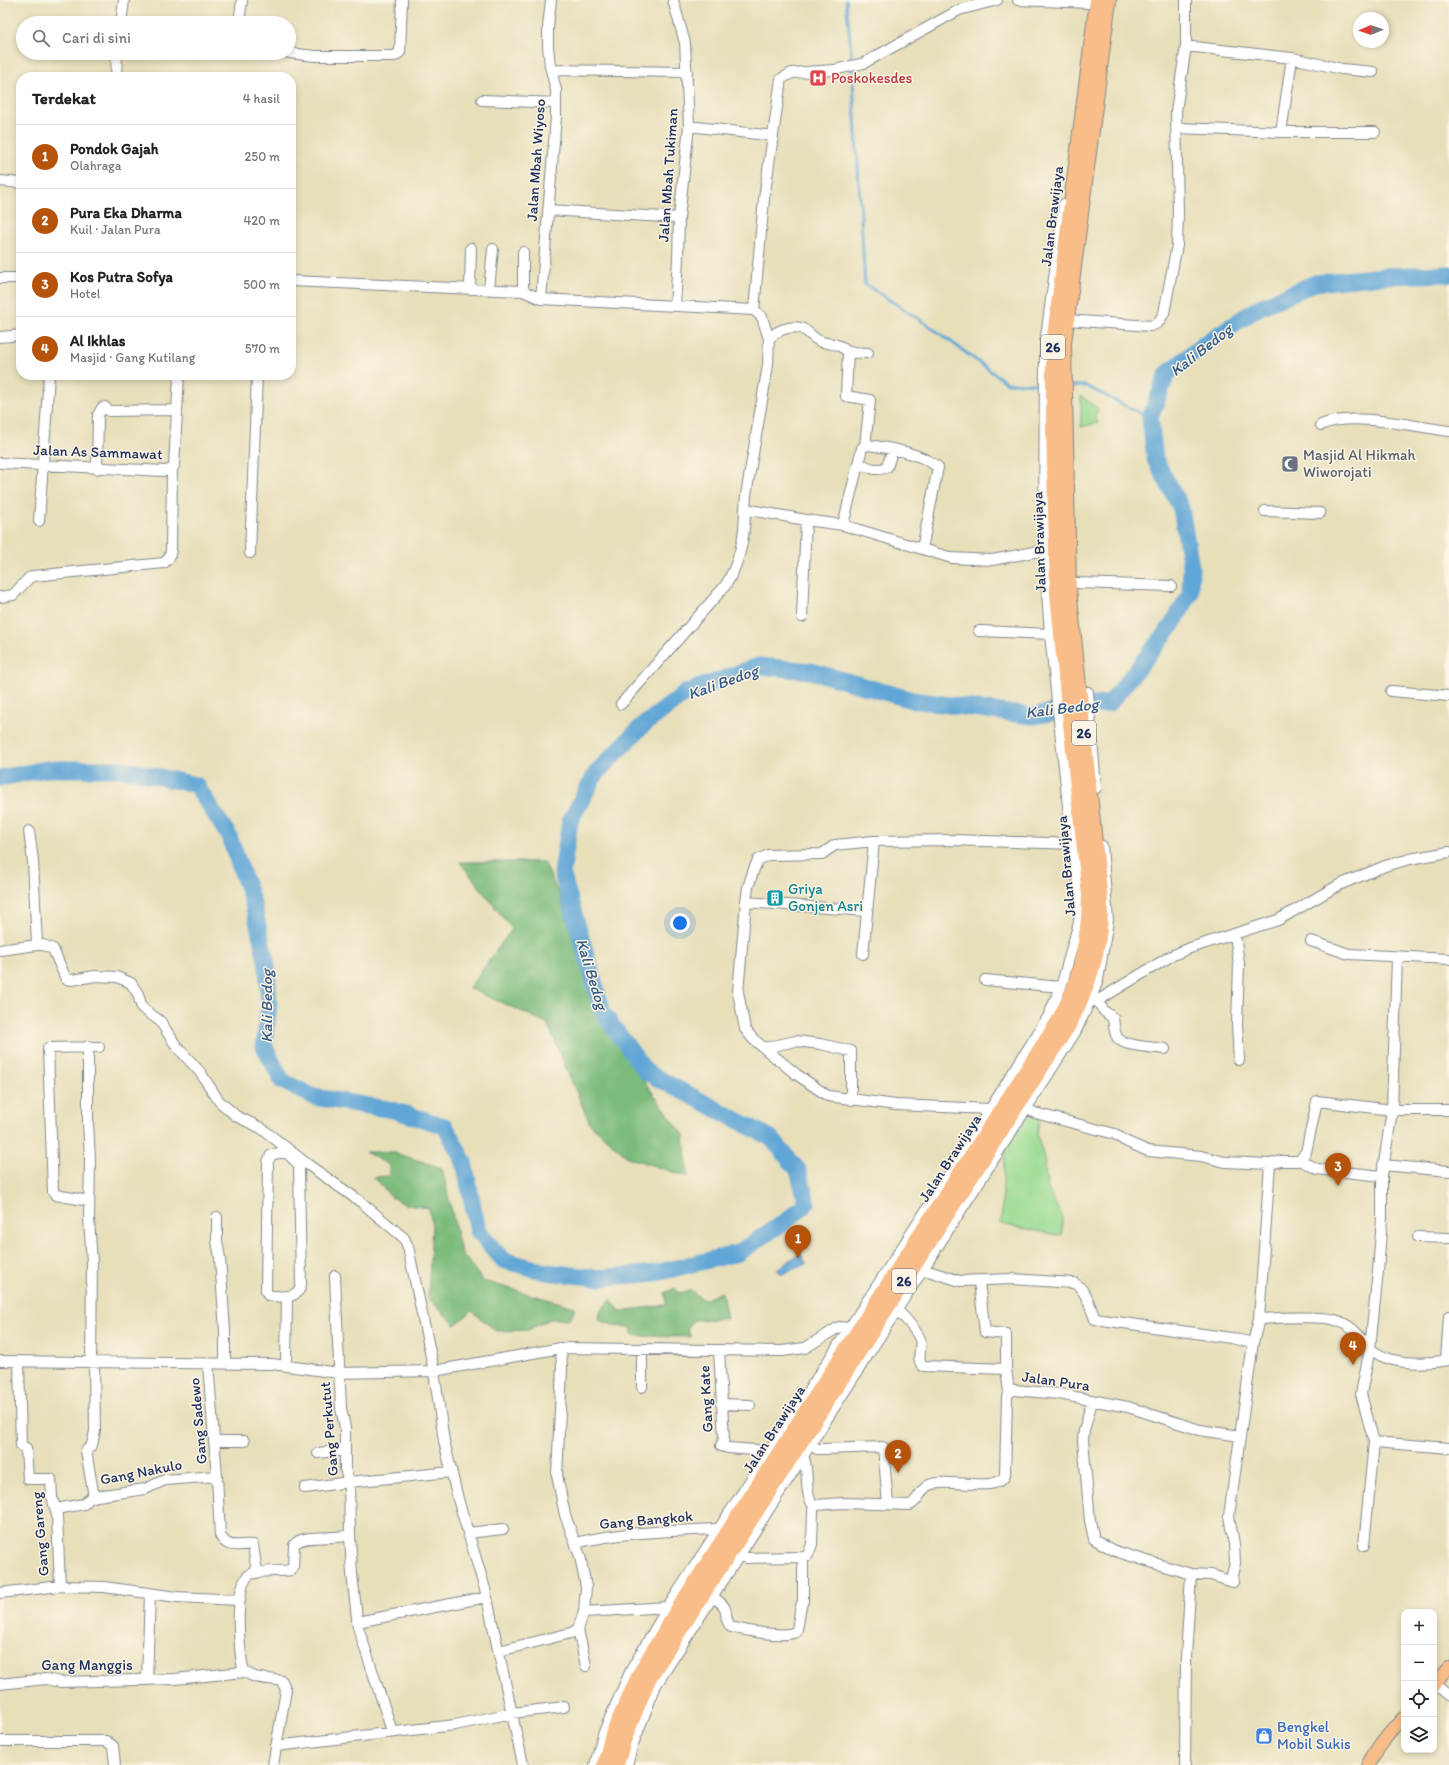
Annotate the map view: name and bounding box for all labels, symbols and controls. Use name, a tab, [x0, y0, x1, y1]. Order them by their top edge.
north arrow	[1353, 12, 1389, 48]
search box	[16, 16, 296, 60]
icon: search	[30, 27, 52, 49]
text: Cari di sini	[62, 29, 131, 47]
hospital icon: Poskokesdes	[808, 68, 828, 88]
place label: Poskokesdes	[831, 69, 913, 87]
text: Terdekat	[32, 88, 96, 108]
text: 4 hasil	[243, 91, 280, 106]
street label: Jalan Mbah Wiyoso	[523, 98, 549, 222]
street label: Jalan Mbah Tukiman	[654, 107, 682, 243]
text: Pondok Gajah	[70, 140, 158, 158]
text: 1	[42, 149, 48, 164]
text: 250 m	[244, 149, 280, 164]
text: Olahraga	[70, 158, 122, 173]
street label: Jalan Brawijaya	[1037, 165, 1067, 267]
text: Pura Eka Dharma	[70, 204, 182, 222]
text: 2	[42, 213, 48, 228]
text: 420 m	[243, 213, 280, 228]
text: Kuil · Jalan Pura	[70, 222, 161, 237]
text: Kos Putra Sofya	[70, 268, 173, 286]
text: 3	[41, 277, 49, 292]
text: 500 m	[243, 277, 280, 292]
text: Hotel	[70, 286, 100, 301]
water label: Kali Bedog	[1166, 319, 1237, 380]
text: Al Ikhlas	[70, 332, 126, 350]
road number: 26	[1041, 335, 1065, 359]
text: 4	[41, 341, 49, 356]
text: 570 m	[245, 341, 280, 356]
text: Masjid · Gang Kutilang	[70, 350, 195, 365]
street label: Jalan As Sammawat	[33, 441, 163, 463]
place label: Masjid Al Hikmah Wiworojati	[1303, 446, 1416, 481]
mosque icon: Masjid Al Hikmah Wiworojati	[1280, 454, 1300, 474]
street label: Jalan Brawijaya	[1028, 491, 1050, 593]
water label: Kali Bedog	[685, 660, 762, 704]
water label: Kali Bedog	[1024, 694, 1101, 722]
road number: 26	[1072, 721, 1096, 745]
street label: Jalan Brawijaya	[1053, 815, 1079, 917]
place label: Griya Gonjen Asri	[788, 880, 863, 915]
building icon: Griya Gonjen Asri	[765, 888, 785, 908]
your location	[670, 913, 690, 933]
water label: Kali Bedog	[572, 936, 612, 1014]
water label: Kali Bedog	[257, 967, 276, 1043]
street label: Jalan Brawijaya	[915, 1111, 985, 1205]
pin: 3	[1325, 1153, 1351, 1186]
pin: 1	[785, 1225, 811, 1258]
road number: 26	[892, 1269, 916, 1293]
pin: 4	[1340, 1332, 1366, 1365]
street label: Gang Kate	[695, 1365, 717, 1433]
street label: Jalan Pura	[1021, 1367, 1091, 1395]
street label: Gang Sadewo	[185, 1377, 211, 1465]
street label: Gang Perkutut	[316, 1381, 342, 1477]
street label: Jalan Brawijaya	[739, 1382, 809, 1476]
pin: 2	[885, 1440, 911, 1473]
street label: Gang Nakulo	[98, 1455, 184, 1489]
street label: Gang Gareng	[27, 1491, 53, 1577]
street label: Gang Bangkok	[599, 1507, 694, 1533]
map controls	[1401, 1609, 1437, 1753]
button: +	[1401, 1609, 1437, 1645]
button: −	[1401, 1645, 1437, 1681]
street label: Gang Manggis	[41, 1656, 133, 1674]
button: locate	[1401, 1681, 1437, 1717]
button: layers	[1401, 1717, 1437, 1753]
place label: Bengkel Mobil Sukis	[1277, 1718, 1351, 1753]
shop icon: Bengkel Mobil Sukis	[1254, 1726, 1274, 1746]

